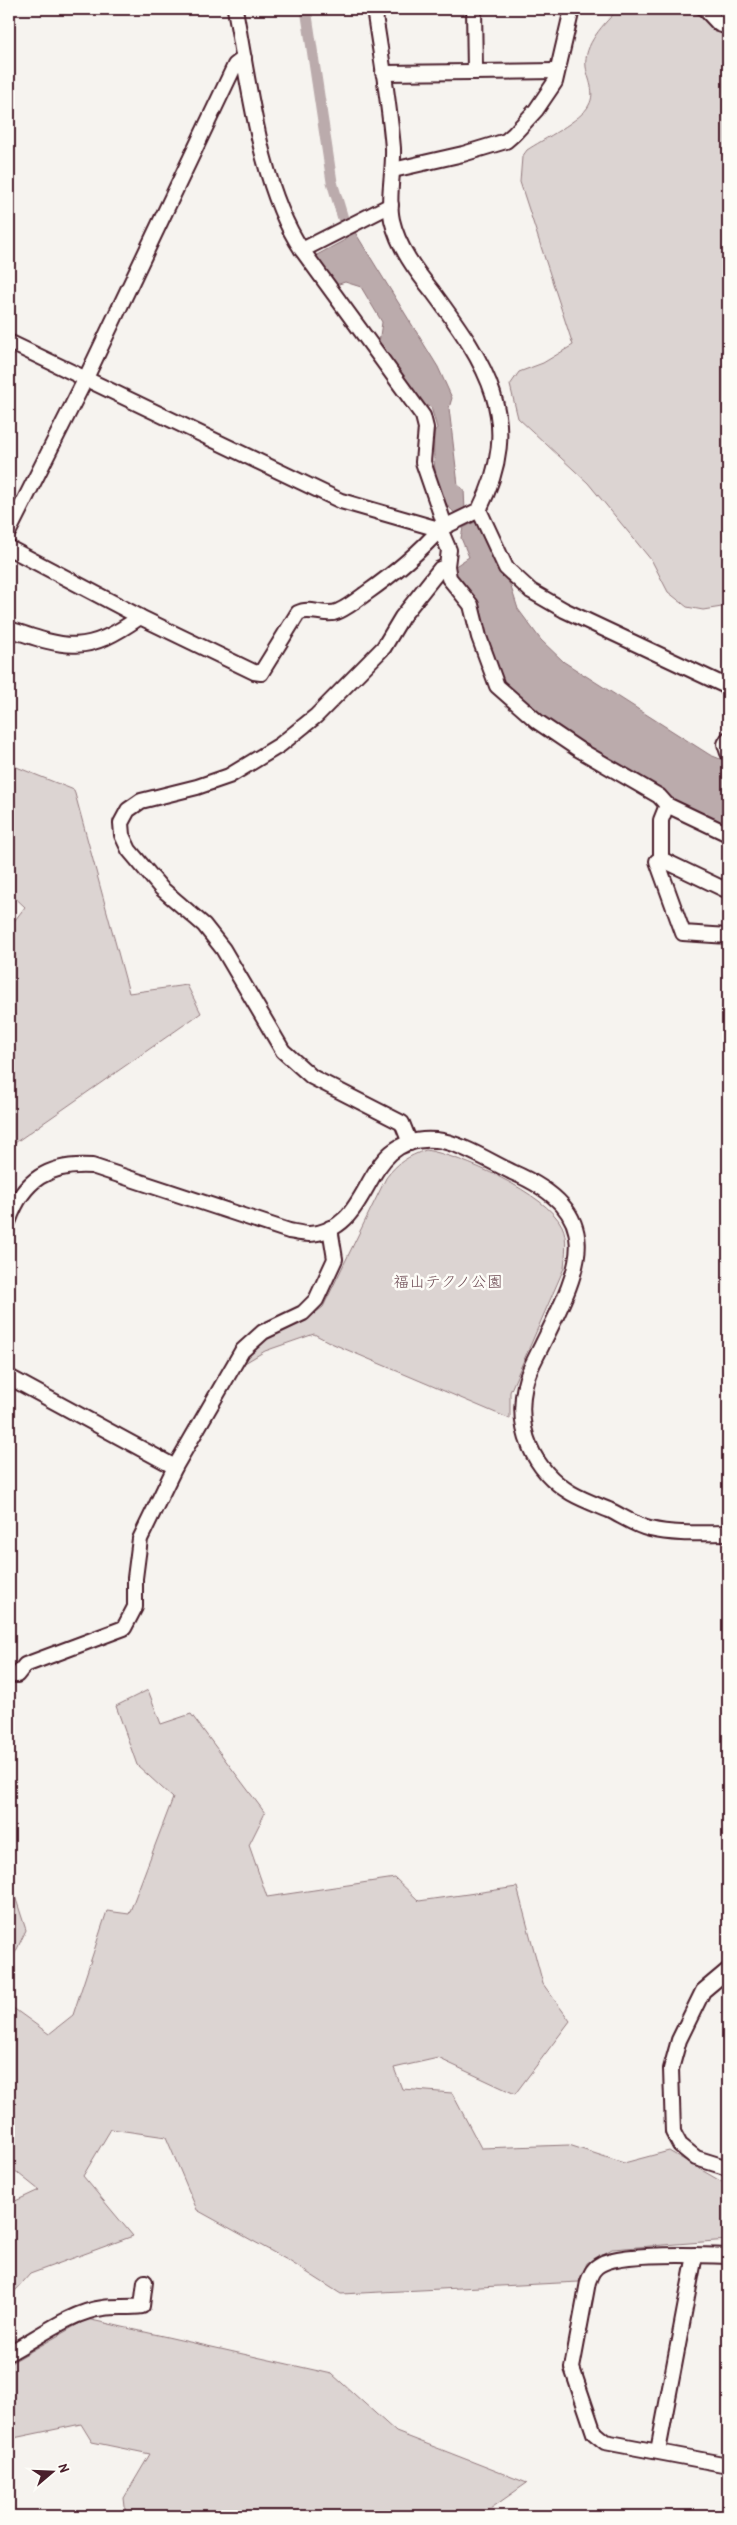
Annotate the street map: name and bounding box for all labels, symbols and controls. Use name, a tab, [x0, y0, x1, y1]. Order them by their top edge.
park label: 福山テクノ公園	[393, 1270, 503, 1292]
north arrow	[28, 2448, 78, 2498]
text: N	[55, 2461, 75, 2475]

